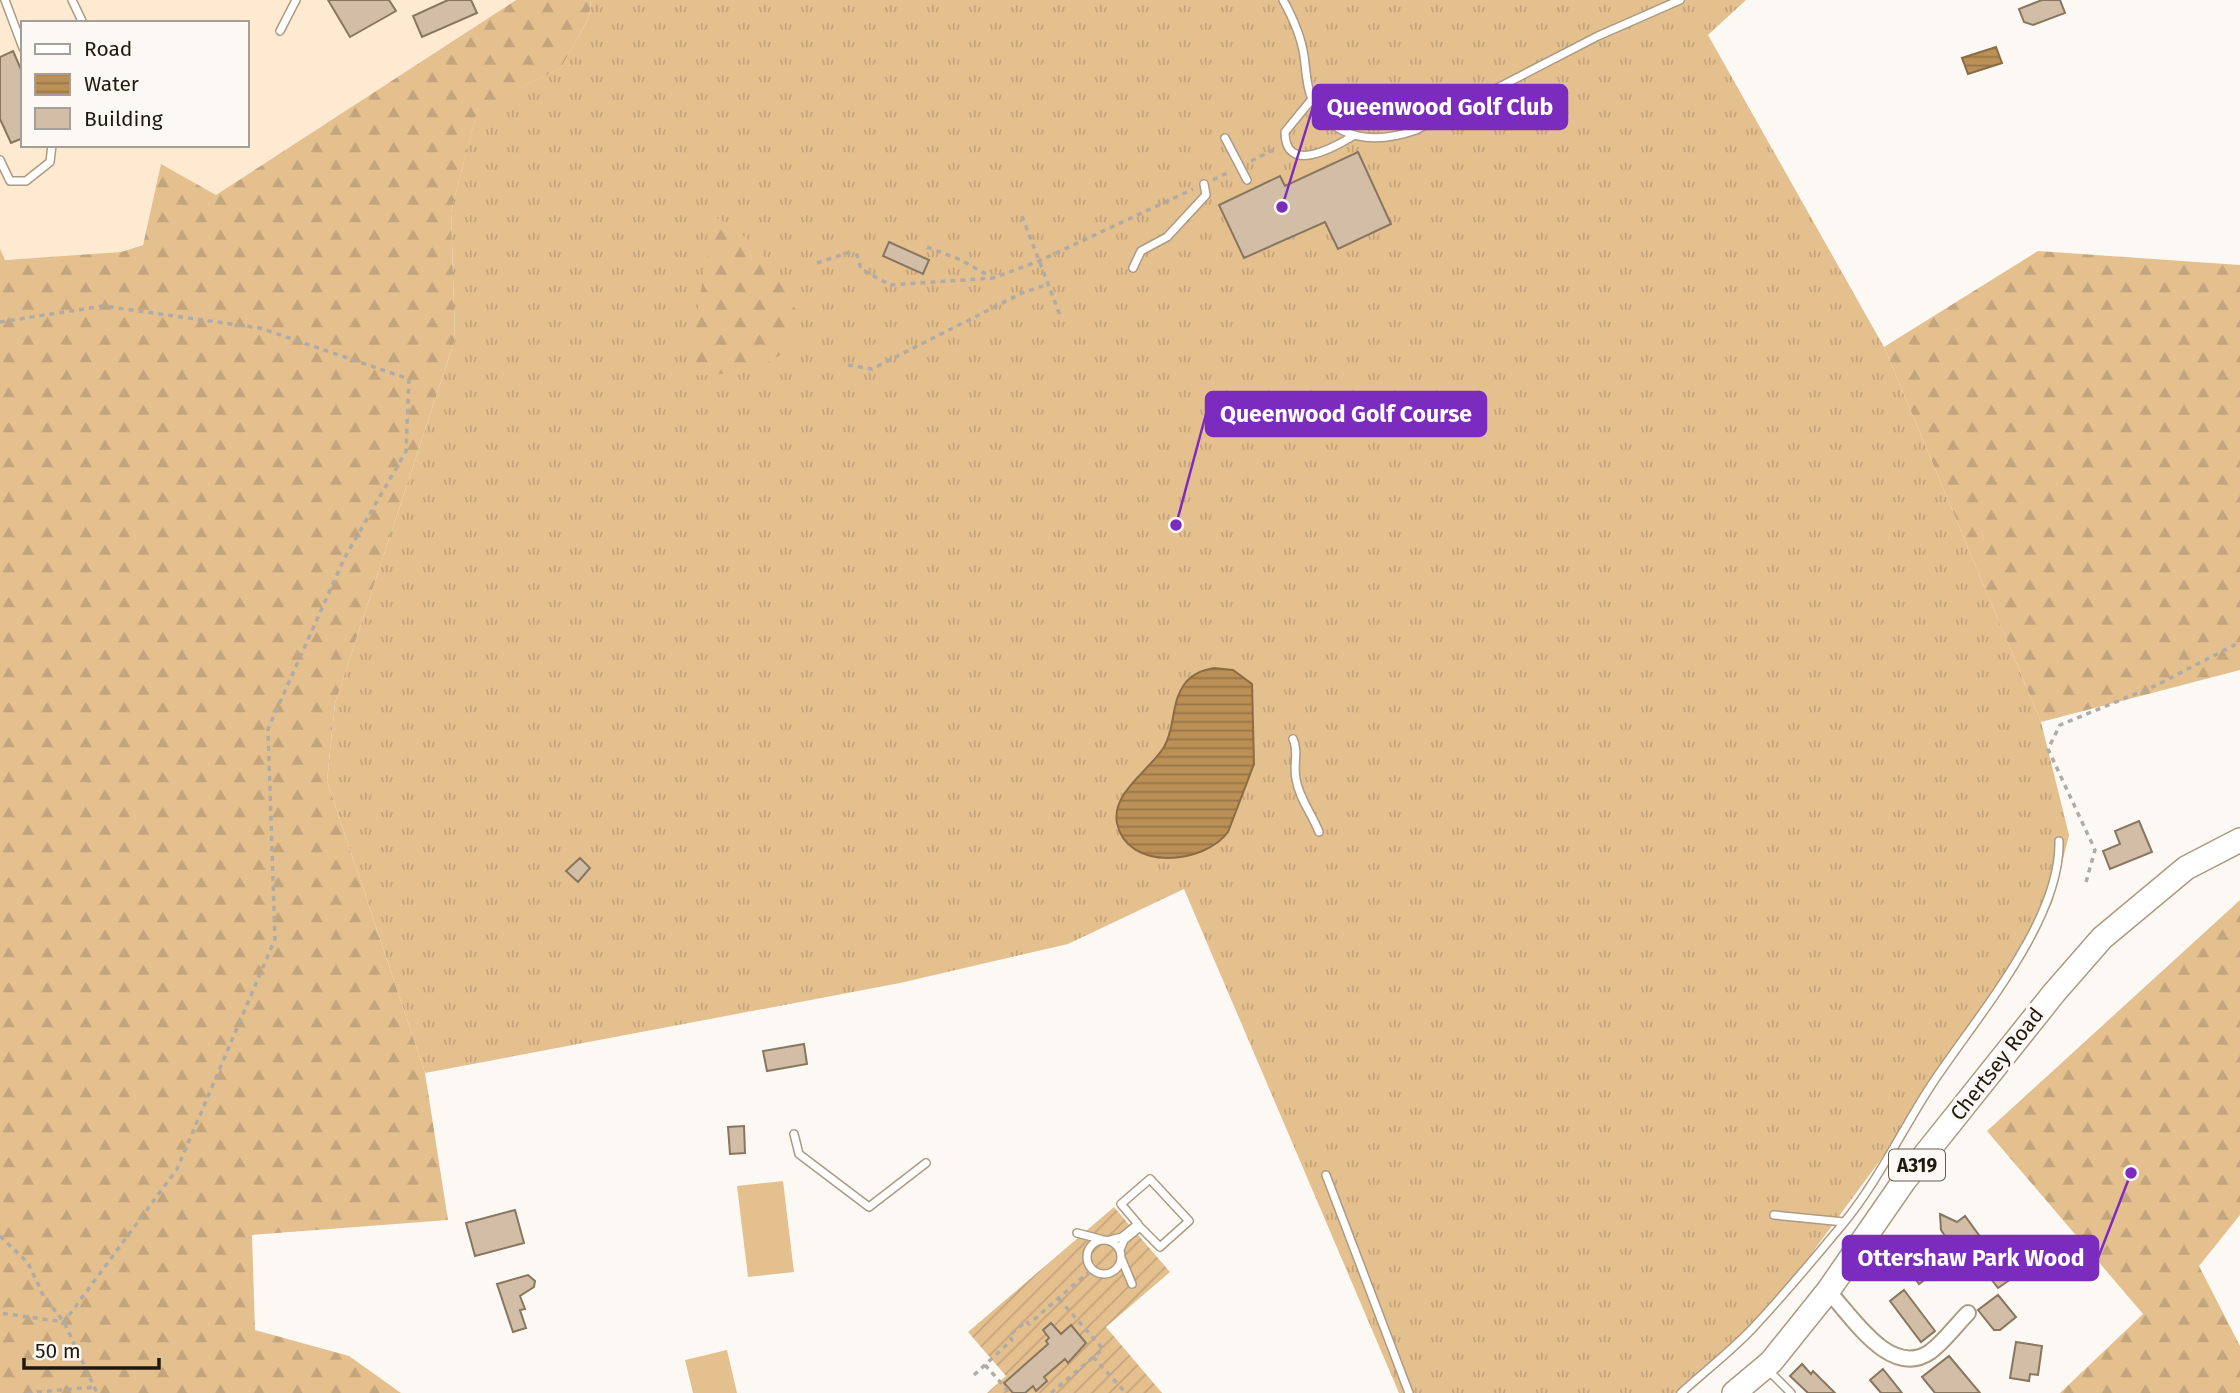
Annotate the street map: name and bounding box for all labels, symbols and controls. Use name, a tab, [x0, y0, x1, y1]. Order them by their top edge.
legend	[21, 21, 248, 147]
text: Road	[84, 36, 132, 62]
text: Water	[84, 71, 139, 97]
callout: Queenwood Golf Club	[1313, 85, 1567, 129]
text: Queenwood Golf Club	[1327, 93, 1553, 121]
text: Building	[84, 106, 163, 132]
callout: Queenwood Golf Course	[1206, 392, 1486, 436]
text: Queenwood Golf Course	[1220, 400, 1472, 428]
street label: Chertsey Road	[1945, 1002, 2049, 1126]
road number: A319	[1889, 1149, 1945, 1180]
callout: Ottershaw Park Wood	[1843, 1236, 2098, 1280]
text: Ottershaw Park Wood	[1858, 1244, 2084, 1272]
scale bar	[24, 1326, 159, 1370]
text: 50 m	[35, 1338, 81, 1364]

